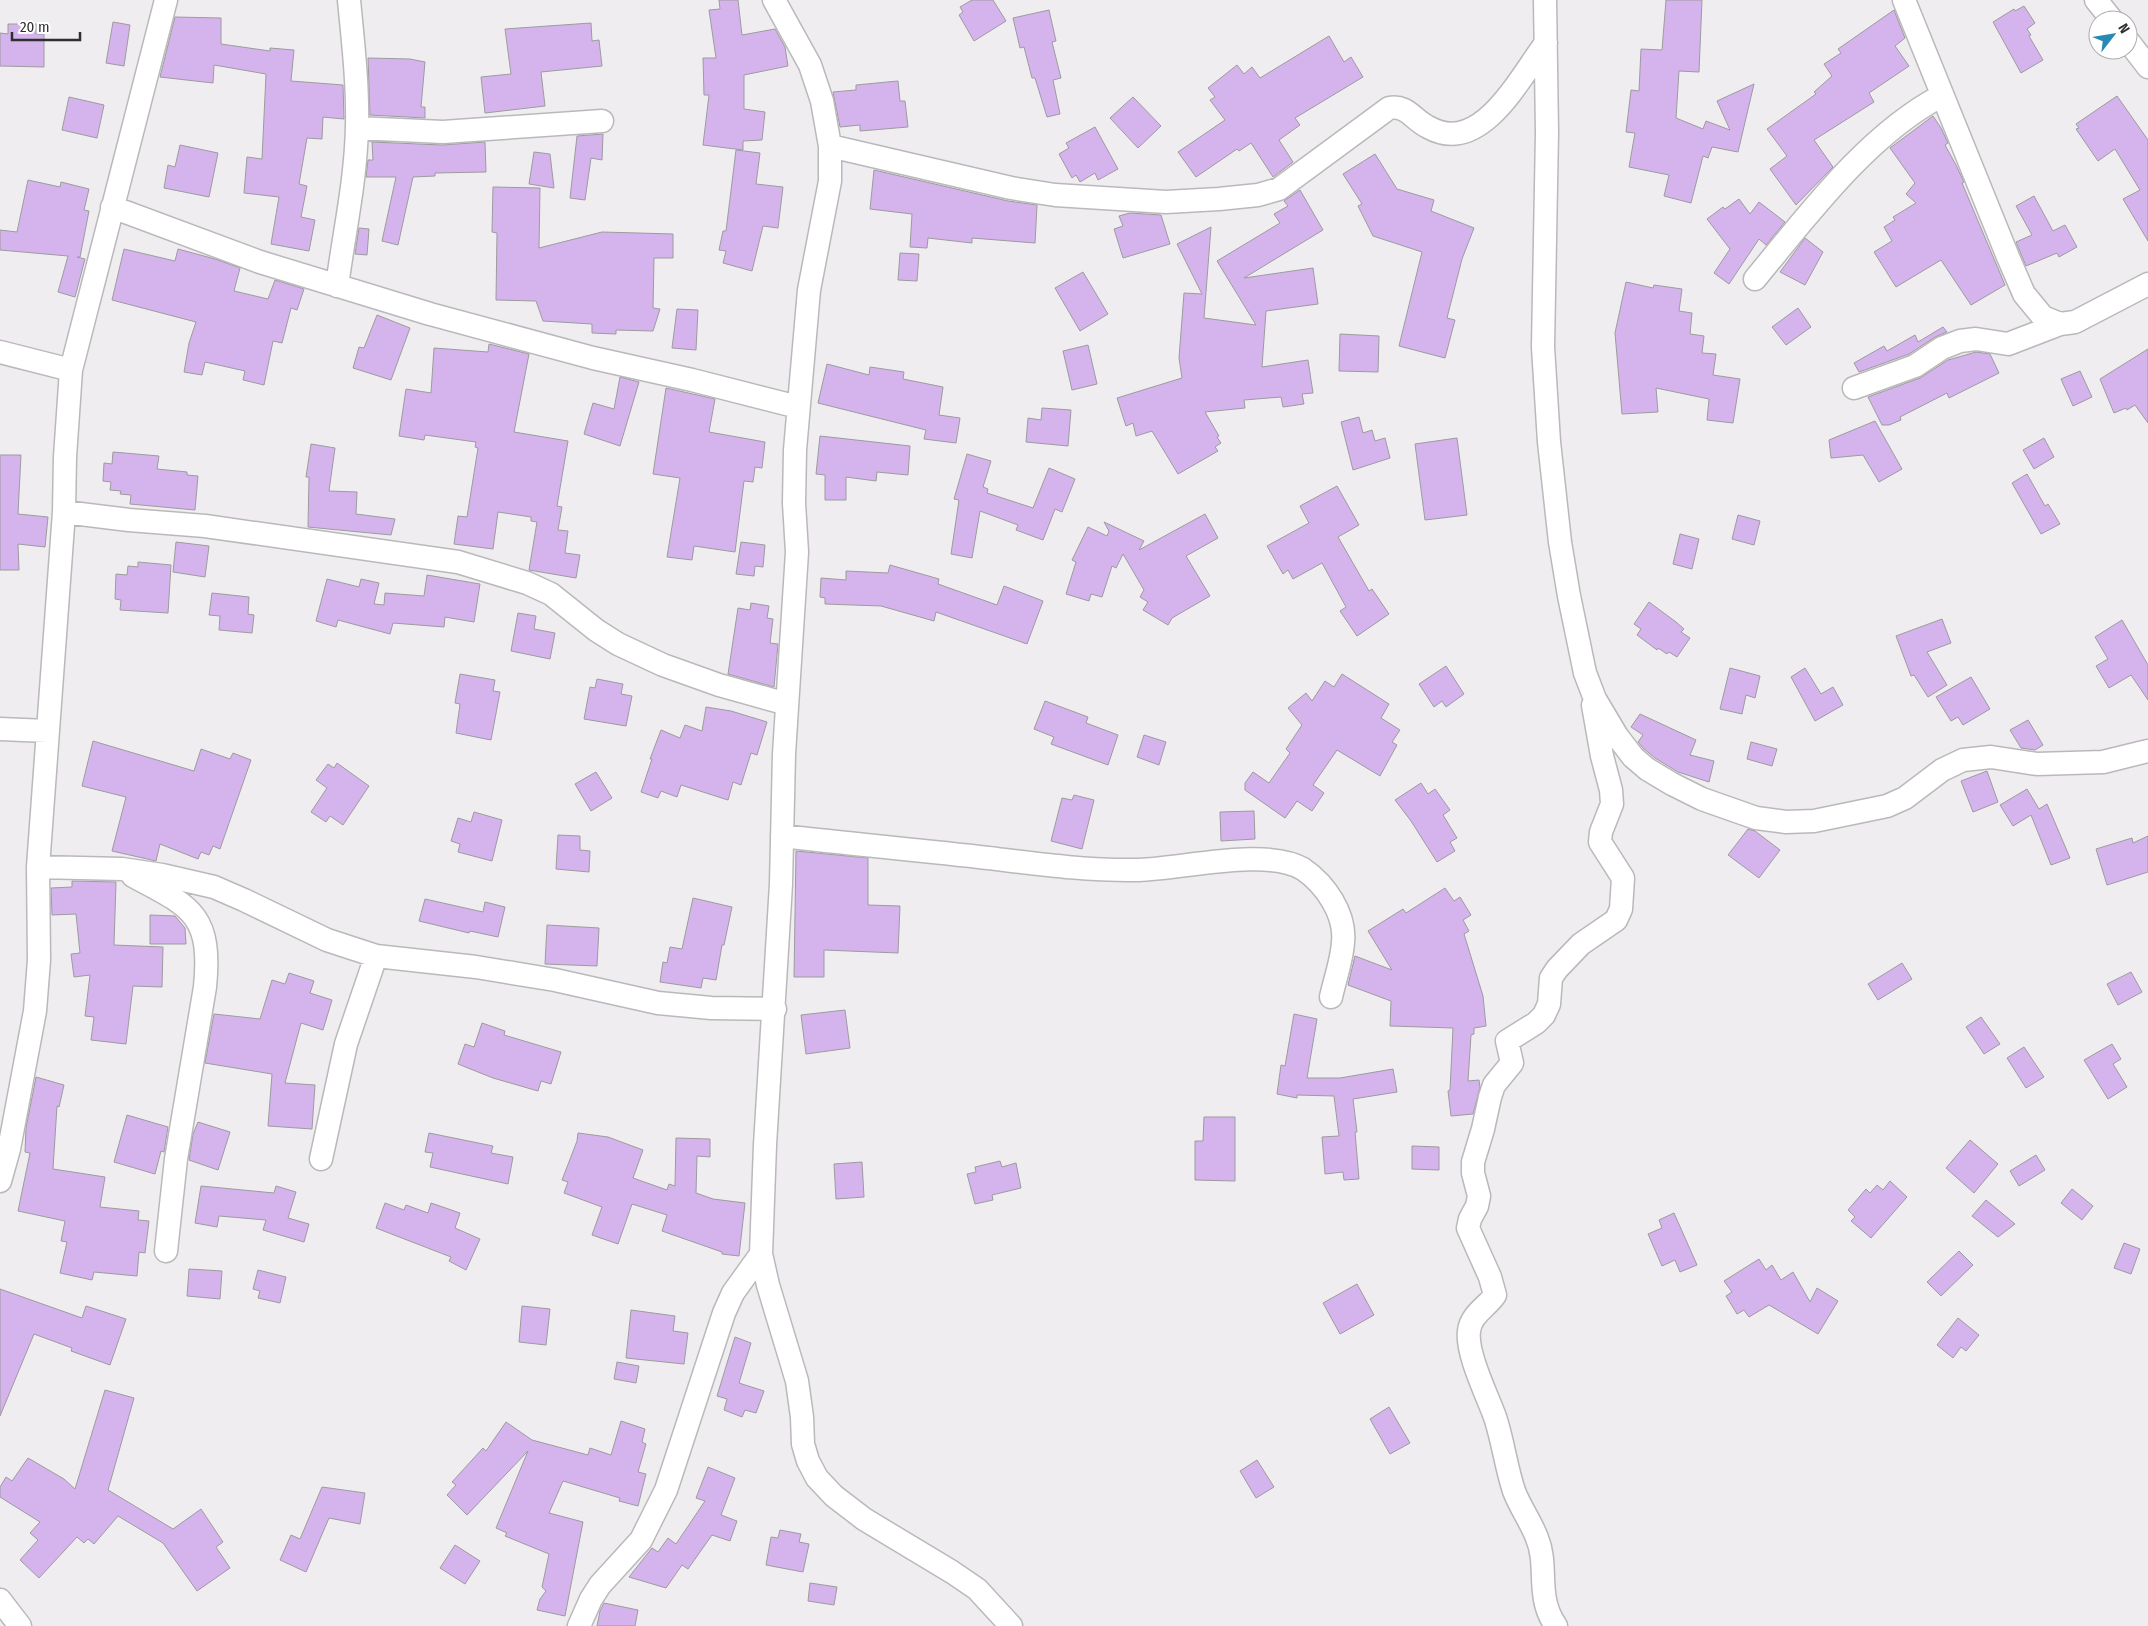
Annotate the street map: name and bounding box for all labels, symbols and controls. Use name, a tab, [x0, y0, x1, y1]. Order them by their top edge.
scale bar	[12, 10, 80, 42]
north arrow	[2088, 10, 2138, 60]
text: 20 m	[20, 18, 50, 36]
text: N	[2114, 21, 2133, 37]

